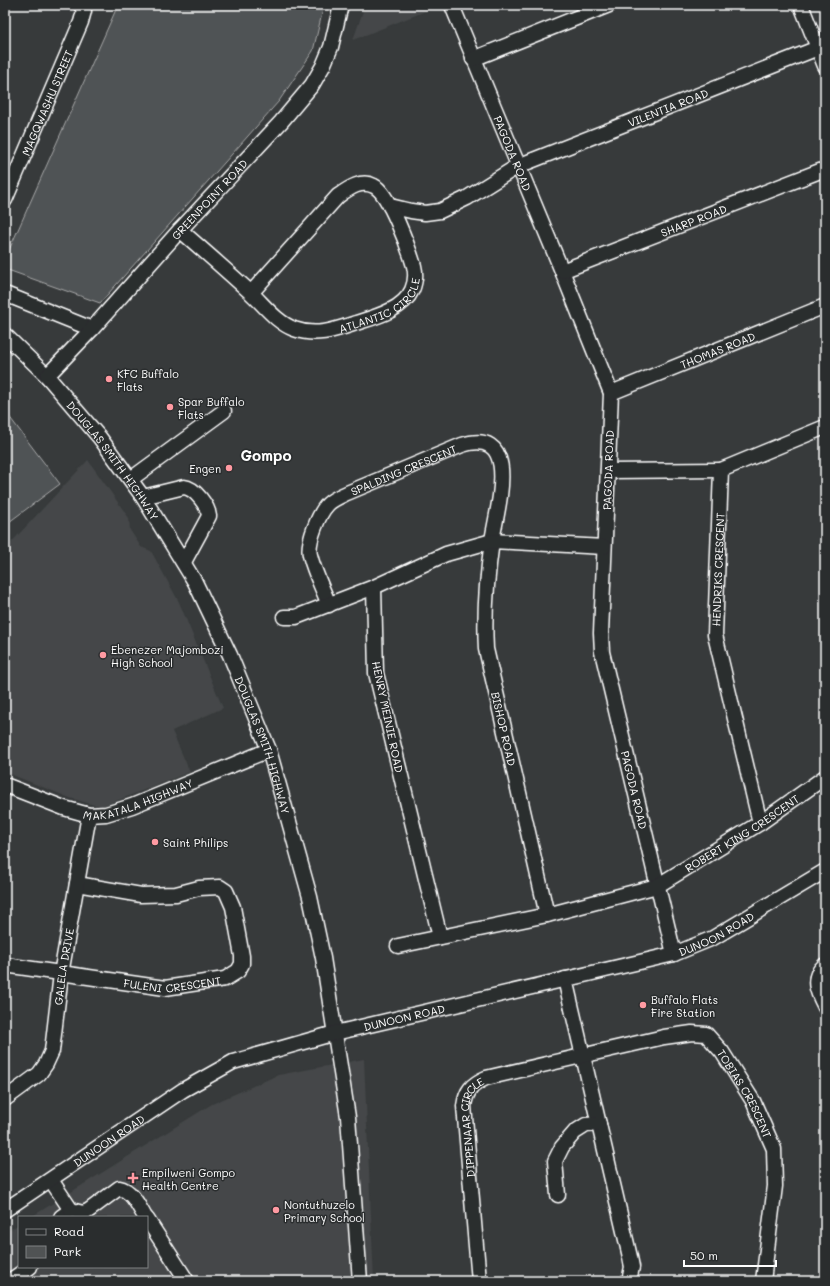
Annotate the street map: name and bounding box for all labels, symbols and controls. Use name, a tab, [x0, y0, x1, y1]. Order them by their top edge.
street label: MAGQWASHU STREET	[17, 47, 76, 158]
street label: VILENTIA ROAD	[625, 85, 710, 130]
street label: PAGODA ROAD	[491, 113, 535, 193]
street label: GREENPOINT ROAD	[168, 156, 250, 242]
street label: SHARP ROAD	[658, 200, 729, 240]
street label: ATLANTIC CIRCLE	[337, 277, 422, 336]
street label: THOMAS ROAD	[678, 328, 757, 372]
place label: KFC Buffalo Flats	[117, 366, 179, 394]
marker: KFC Buffalo Flats	[104, 374, 114, 384]
place label: Spar Buffalo Flats	[178, 394, 245, 422]
street label: DOUGLAS SMITH HIGHWAY	[64, 397, 163, 523]
marker: Spar Buffalo Flats	[165, 402, 175, 412]
street label: PAGODA ROAD	[599, 430, 617, 510]
street label: SPALDING CRESCENT	[348, 441, 459, 498]
district label: Gompo	[240, 445, 292, 465]
place label: Engen	[189, 461, 221, 476]
marker: Engen	[224, 463, 234, 473]
street label: HENDRIKS CRESCENT	[708, 512, 727, 627]
place label: Ebenezer Majombozi High School	[111, 642, 224, 670]
marker: Ebenezer Majombozi High School	[98, 650, 108, 660]
street label: HENRY MEINIE ROAD	[369, 660, 407, 774]
street label: DOUGLAS SMITH HIGHWAY	[232, 674, 294, 816]
street label: BISHOP ROAD	[489, 690, 520, 767]
street label: PAGODA ROAD	[618, 749, 651, 830]
street label: MAKATALA HIGHWAY	[82, 775, 195, 823]
street label: ROBERT KING CRESCENT	[682, 790, 802, 875]
place label: Saint Philips	[163, 835, 228, 850]
marker: Saint Philips	[150, 837, 160, 847]
street label: DUNOON ROAD	[676, 908, 757, 959]
street label: GALELA DRIVE	[50, 927, 76, 1006]
street label: FULENI CRESCENT	[123, 972, 222, 995]
place label: Buffalo Flats Fire Station	[651, 992, 718, 1020]
street label: DUNOON ROAD	[362, 1000, 446, 1034]
marker: Buffalo Flats Fire Station	[638, 1000, 648, 1010]
street label: TOBIAS CRESCENT	[714, 1046, 776, 1140]
street label: DIPPENAAR CIRCLE	[456, 1073, 486, 1178]
street label: DUNOON ROAD	[70, 1111, 147, 1170]
place label: Empilweni Gompo Health Centre	[142, 1165, 236, 1193]
marker: Empilweni Gompo Health Centre	[127, 1172, 139, 1184]
place label: Nontuthuzelo Primary School	[284, 1197, 365, 1225]
marker: Nontuthuzelo Primary School	[271, 1205, 281, 1215]
legend	[18, 1216, 148, 1268]
text: Road	[54, 1223, 84, 1239]
scale bar	[684, 1242, 776, 1268]
text: Park	[54, 1243, 81, 1259]
text: 50 m	[690, 1247, 718, 1263]

